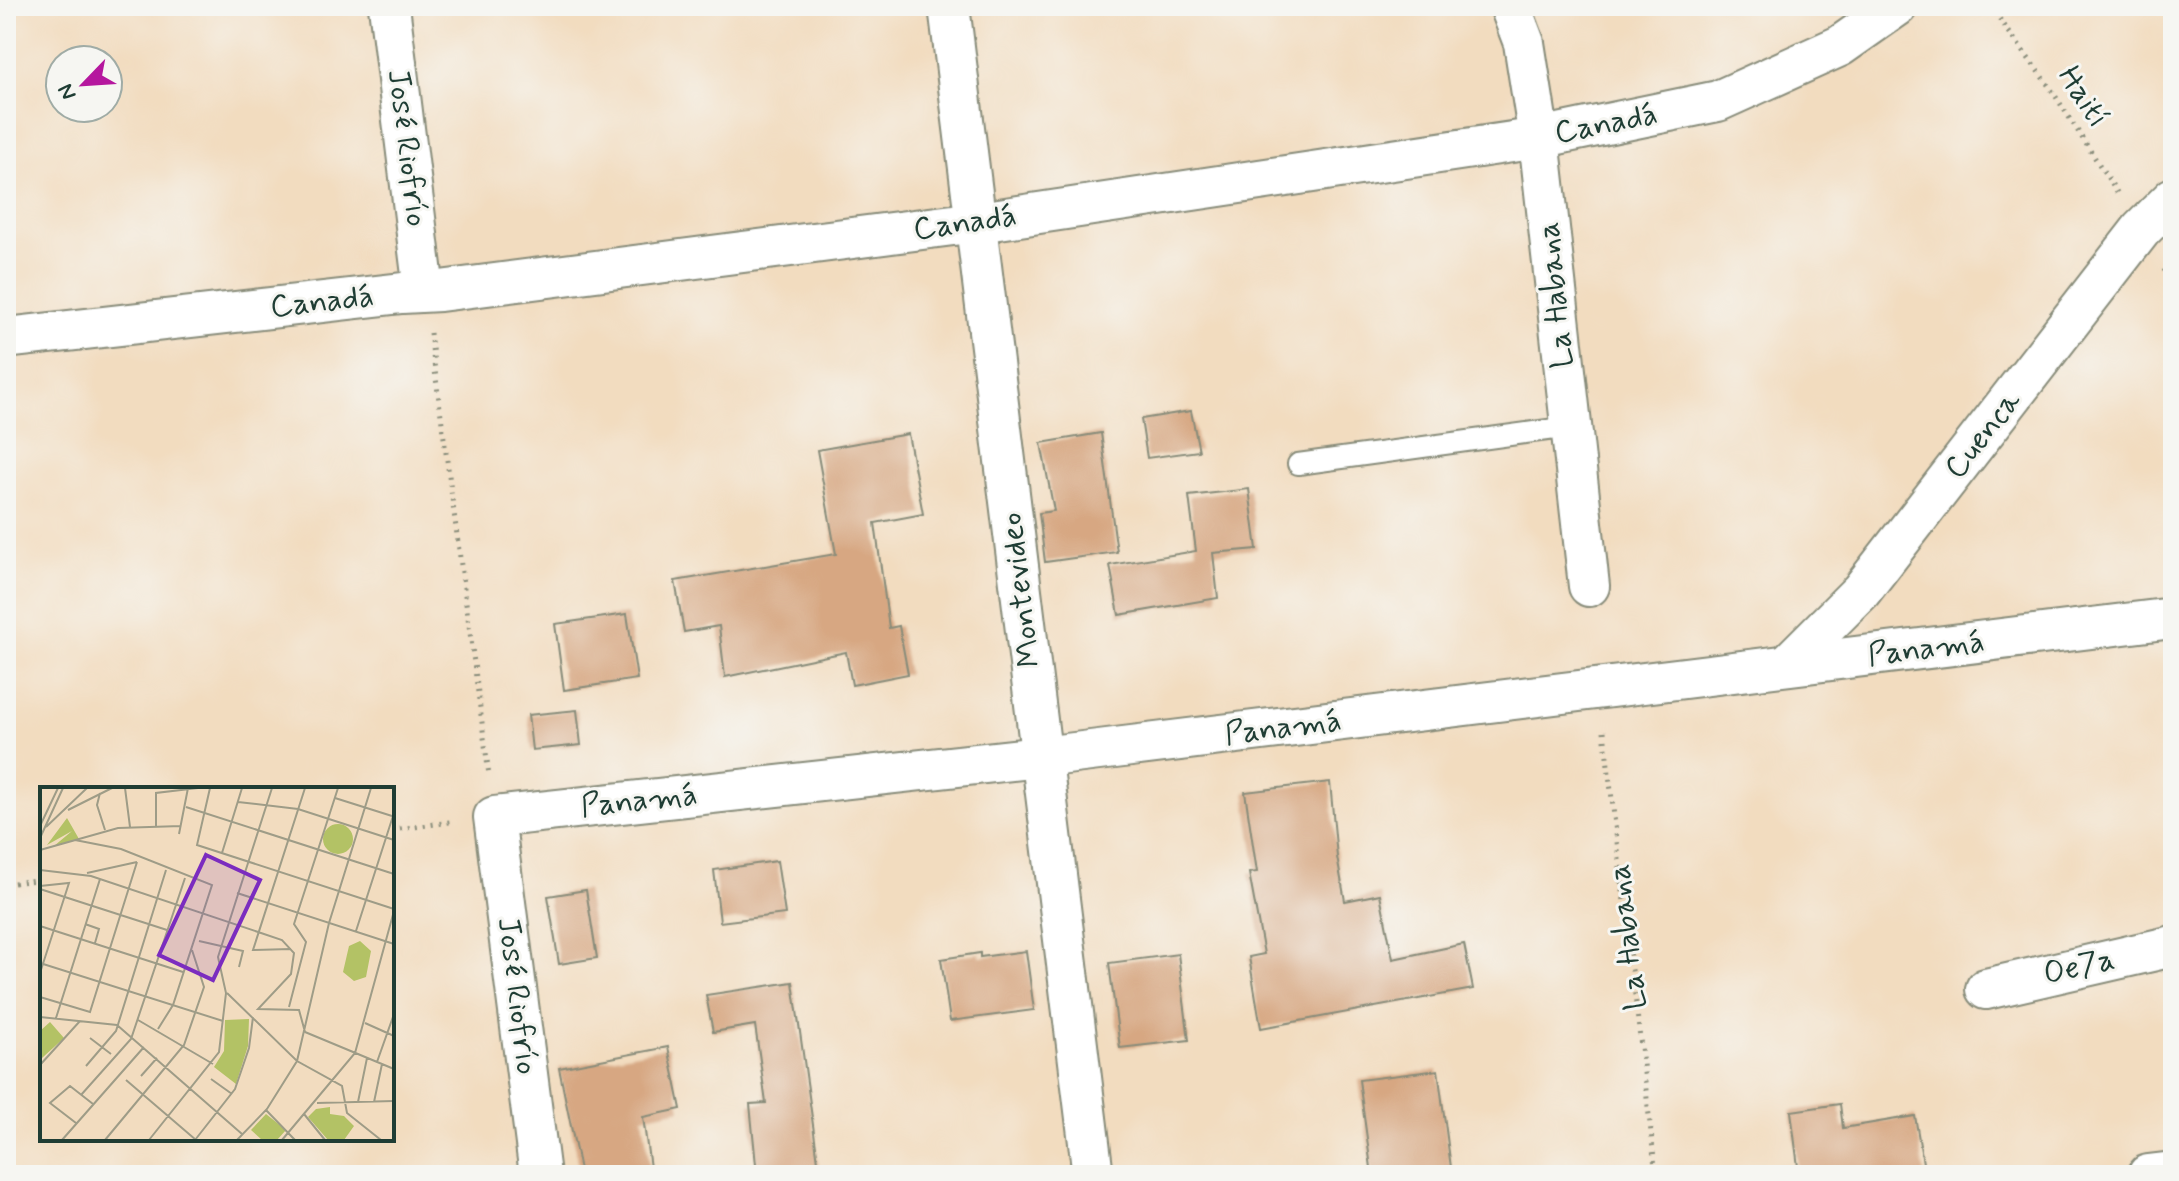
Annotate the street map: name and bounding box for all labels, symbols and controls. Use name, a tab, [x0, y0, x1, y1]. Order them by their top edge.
north arrow	[44, 44, 124, 124]
street label: Haití	[2048, 58, 2118, 136]
street label: José Riofrío	[377, 67, 437, 229]
text: N	[52, 79, 83, 104]
street label: Canadá	[1551, 93, 1661, 155]
street label: Canadá	[911, 195, 1019, 251]
street label: La Habana	[1527, 220, 1585, 370]
street label: Canadá	[268, 276, 376, 328]
street label: Cuenca	[1935, 381, 2031, 488]
street label: Montevideo	[991, 510, 1051, 670]
street label: Panamá	[1865, 621, 1987, 677]
street label: Panamá	[1222, 700, 1344, 756]
street label: Panamá	[579, 774, 699, 828]
inset map	[40, 787, 394, 1141]
street label: La Habana	[1598, 862, 1658, 1012]
street label: José Riofrío	[487, 915, 547, 1077]
street label: Oe7a	[2039, 938, 2119, 996]

